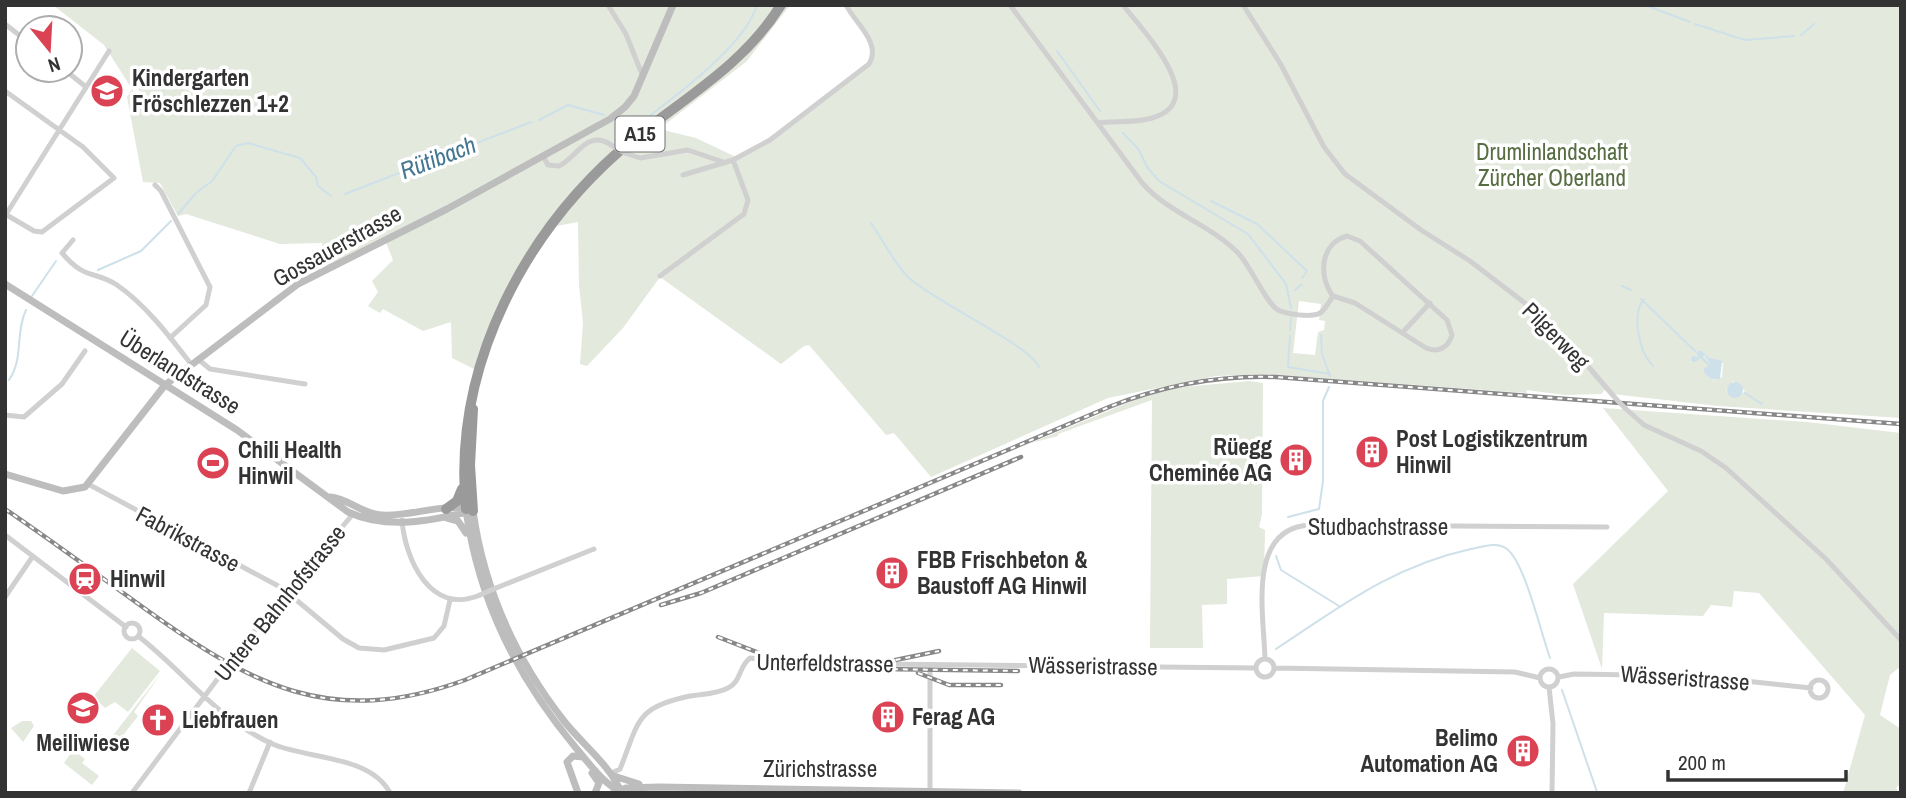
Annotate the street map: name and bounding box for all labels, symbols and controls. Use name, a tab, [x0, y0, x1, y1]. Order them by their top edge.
north arrow	[14, 14, 84, 84]
text: N	[45, 51, 64, 79]
place label: Kindergarten Fröschlezzen 1+2	[132, 62, 289, 119]
school or university icon: Kindergarten Fröschlezzen 1+2	[88, 72, 126, 110]
road number: A15	[616, 116, 664, 152]
water label: Rütibach	[395, 128, 480, 186]
park label: Drumlinlandschaft Zürcher Oberland	[1476, 136, 1628, 193]
street label: Gossauerstrasse	[267, 197, 407, 294]
street label: Pilgerweg	[1516, 295, 1597, 377]
street label: Überlandstrasse	[114, 322, 247, 421]
place label: Post Logistikzentrum Hinwil	[1396, 423, 1588, 480]
place label: Rüegg Cheminée AG	[1149, 431, 1272, 488]
building icon: Post Logistikzentrum Hinwil	[1353, 433, 1391, 471]
place label: Chili Health Hinwil	[238, 434, 342, 491]
building icon: Rüegg Cheminée AG	[1277, 441, 1315, 479]
sports icon: Chili Health Hinwil	[194, 444, 232, 482]
street label: Fabrikstrasse	[131, 498, 246, 579]
street label: Studbachstrasse	[1308, 511, 1448, 542]
street label: Untere Bahnhofstrasse	[207, 518, 352, 687]
place label: FBB Frischbeton & Baustoff AG Hinwil	[917, 544, 1088, 601]
building icon: FBB Frischbeton & Baustoff AG Hinwil	[873, 554, 911, 592]
station icon: Hinwil	[66, 560, 104, 598]
place label: Hinwil	[110, 563, 166, 594]
street label: Unterfeldstrasse	[756, 646, 894, 679]
street label: Wässeristrasse	[1028, 649, 1158, 682]
street label: Wässeristrasse	[1619, 658, 1751, 697]
school or university icon: Meiliwiese	[64, 689, 102, 727]
building icon: Ferag AG	[869, 698, 907, 736]
church icon: Liebfrauen	[139, 701, 177, 739]
place label: Ferag AG	[912, 701, 995, 732]
place label: Liebfrauen	[182, 704, 278, 735]
place label: Belimo Automation AG	[1360, 722, 1498, 779]
place label: Meiliwiese	[36, 727, 130, 758]
building icon: Belimo Automation AG	[1504, 732, 1542, 770]
scale bar	[1668, 738, 1846, 782]
text: 200 m	[1678, 748, 1726, 777]
street label: Zürichstrasse	[763, 753, 877, 784]

